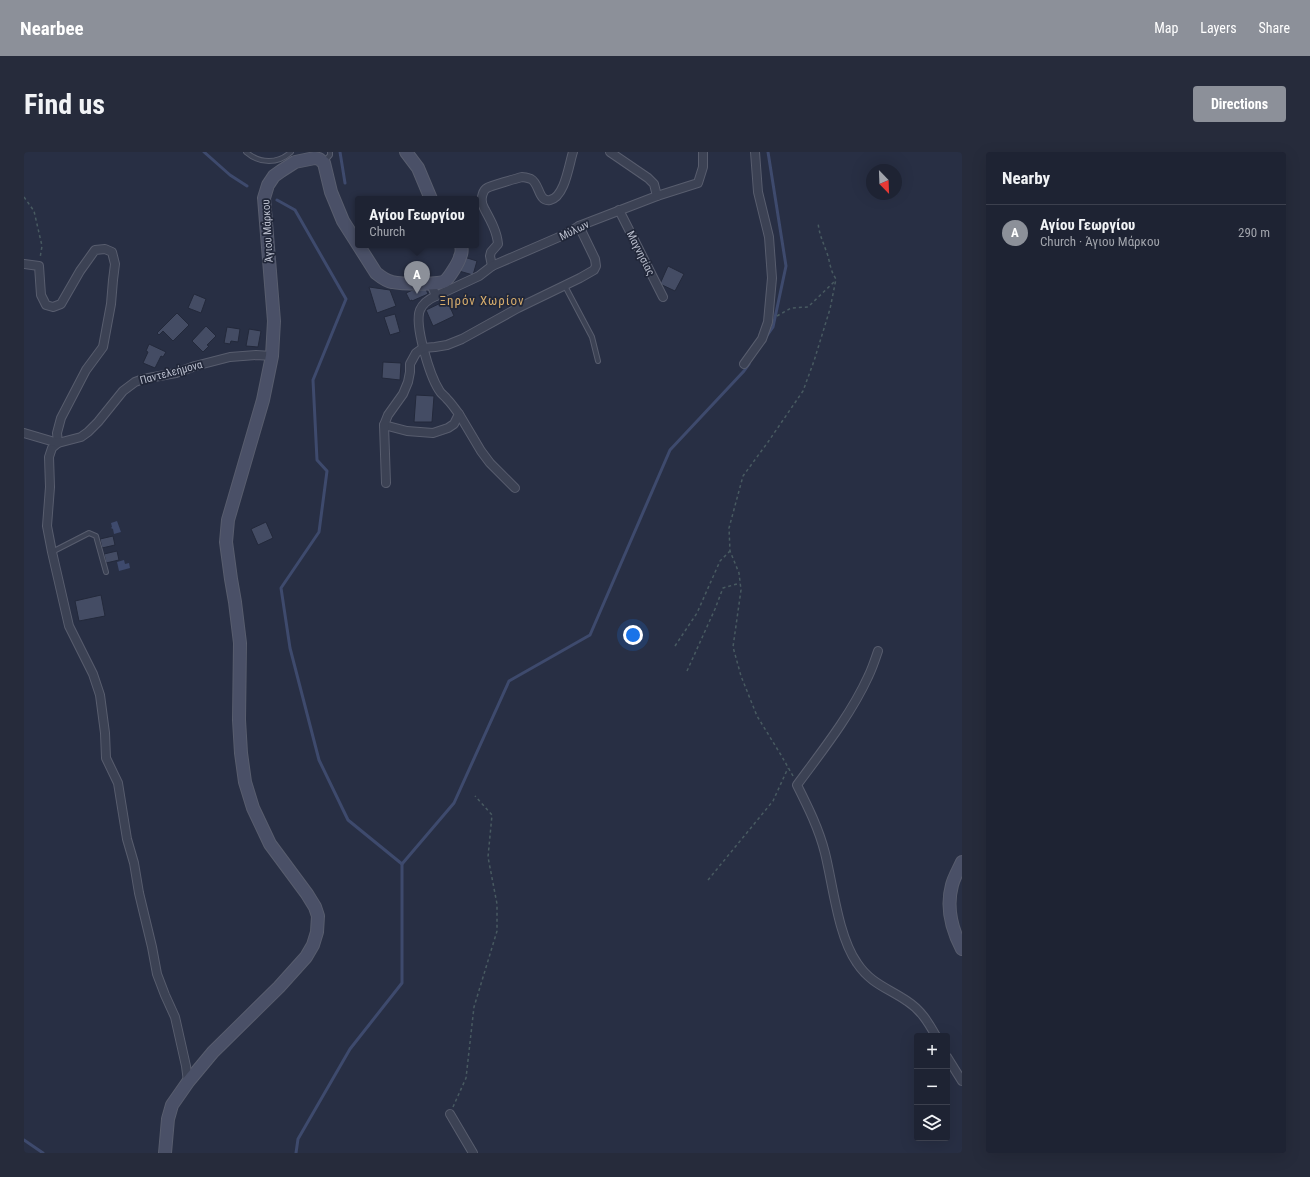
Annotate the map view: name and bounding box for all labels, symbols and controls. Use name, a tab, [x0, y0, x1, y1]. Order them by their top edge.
text: Nearbee	[20, 17, 84, 40]
text: Map	[1154, 20, 1178, 36]
text: Layers	[1200, 20, 1237, 36]
text: Share	[1259, 20, 1290, 36]
button: Directions	[1193, 86, 1286, 122]
text: Find us	[24, 88, 105, 121]
north arrow	[866, 164, 902, 200]
text: Nearby	[1002, 168, 1050, 188]
popup	[355, 196, 479, 248]
street label: Άγιου Μάρκου	[259, 199, 276, 263]
text: Αγίου Γεωργίου	[369, 206, 465, 224]
text: Αγίου Γεωργίου	[1040, 216, 1135, 234]
street label: Μύλων	[557, 218, 591, 243]
text: Church	[369, 224, 405, 239]
text: A	[1011, 225, 1019, 240]
text: 290 m	[1238, 225, 1270, 240]
street label: Μαγνησίας	[624, 229, 657, 278]
text: Church · Άγιου Μάρκου	[1040, 234, 1160, 249]
pin: A	[404, 261, 430, 294]
district label: Ξηρόν Χωρίον	[439, 293, 525, 308]
street label: Παντελεήμονα	[138, 358, 204, 387]
your location	[623, 625, 643, 645]
map controls	[914, 1033, 950, 1141]
button: +	[914, 1033, 950, 1069]
button: −	[914, 1069, 950, 1105]
button: layers	[914, 1105, 950, 1141]

